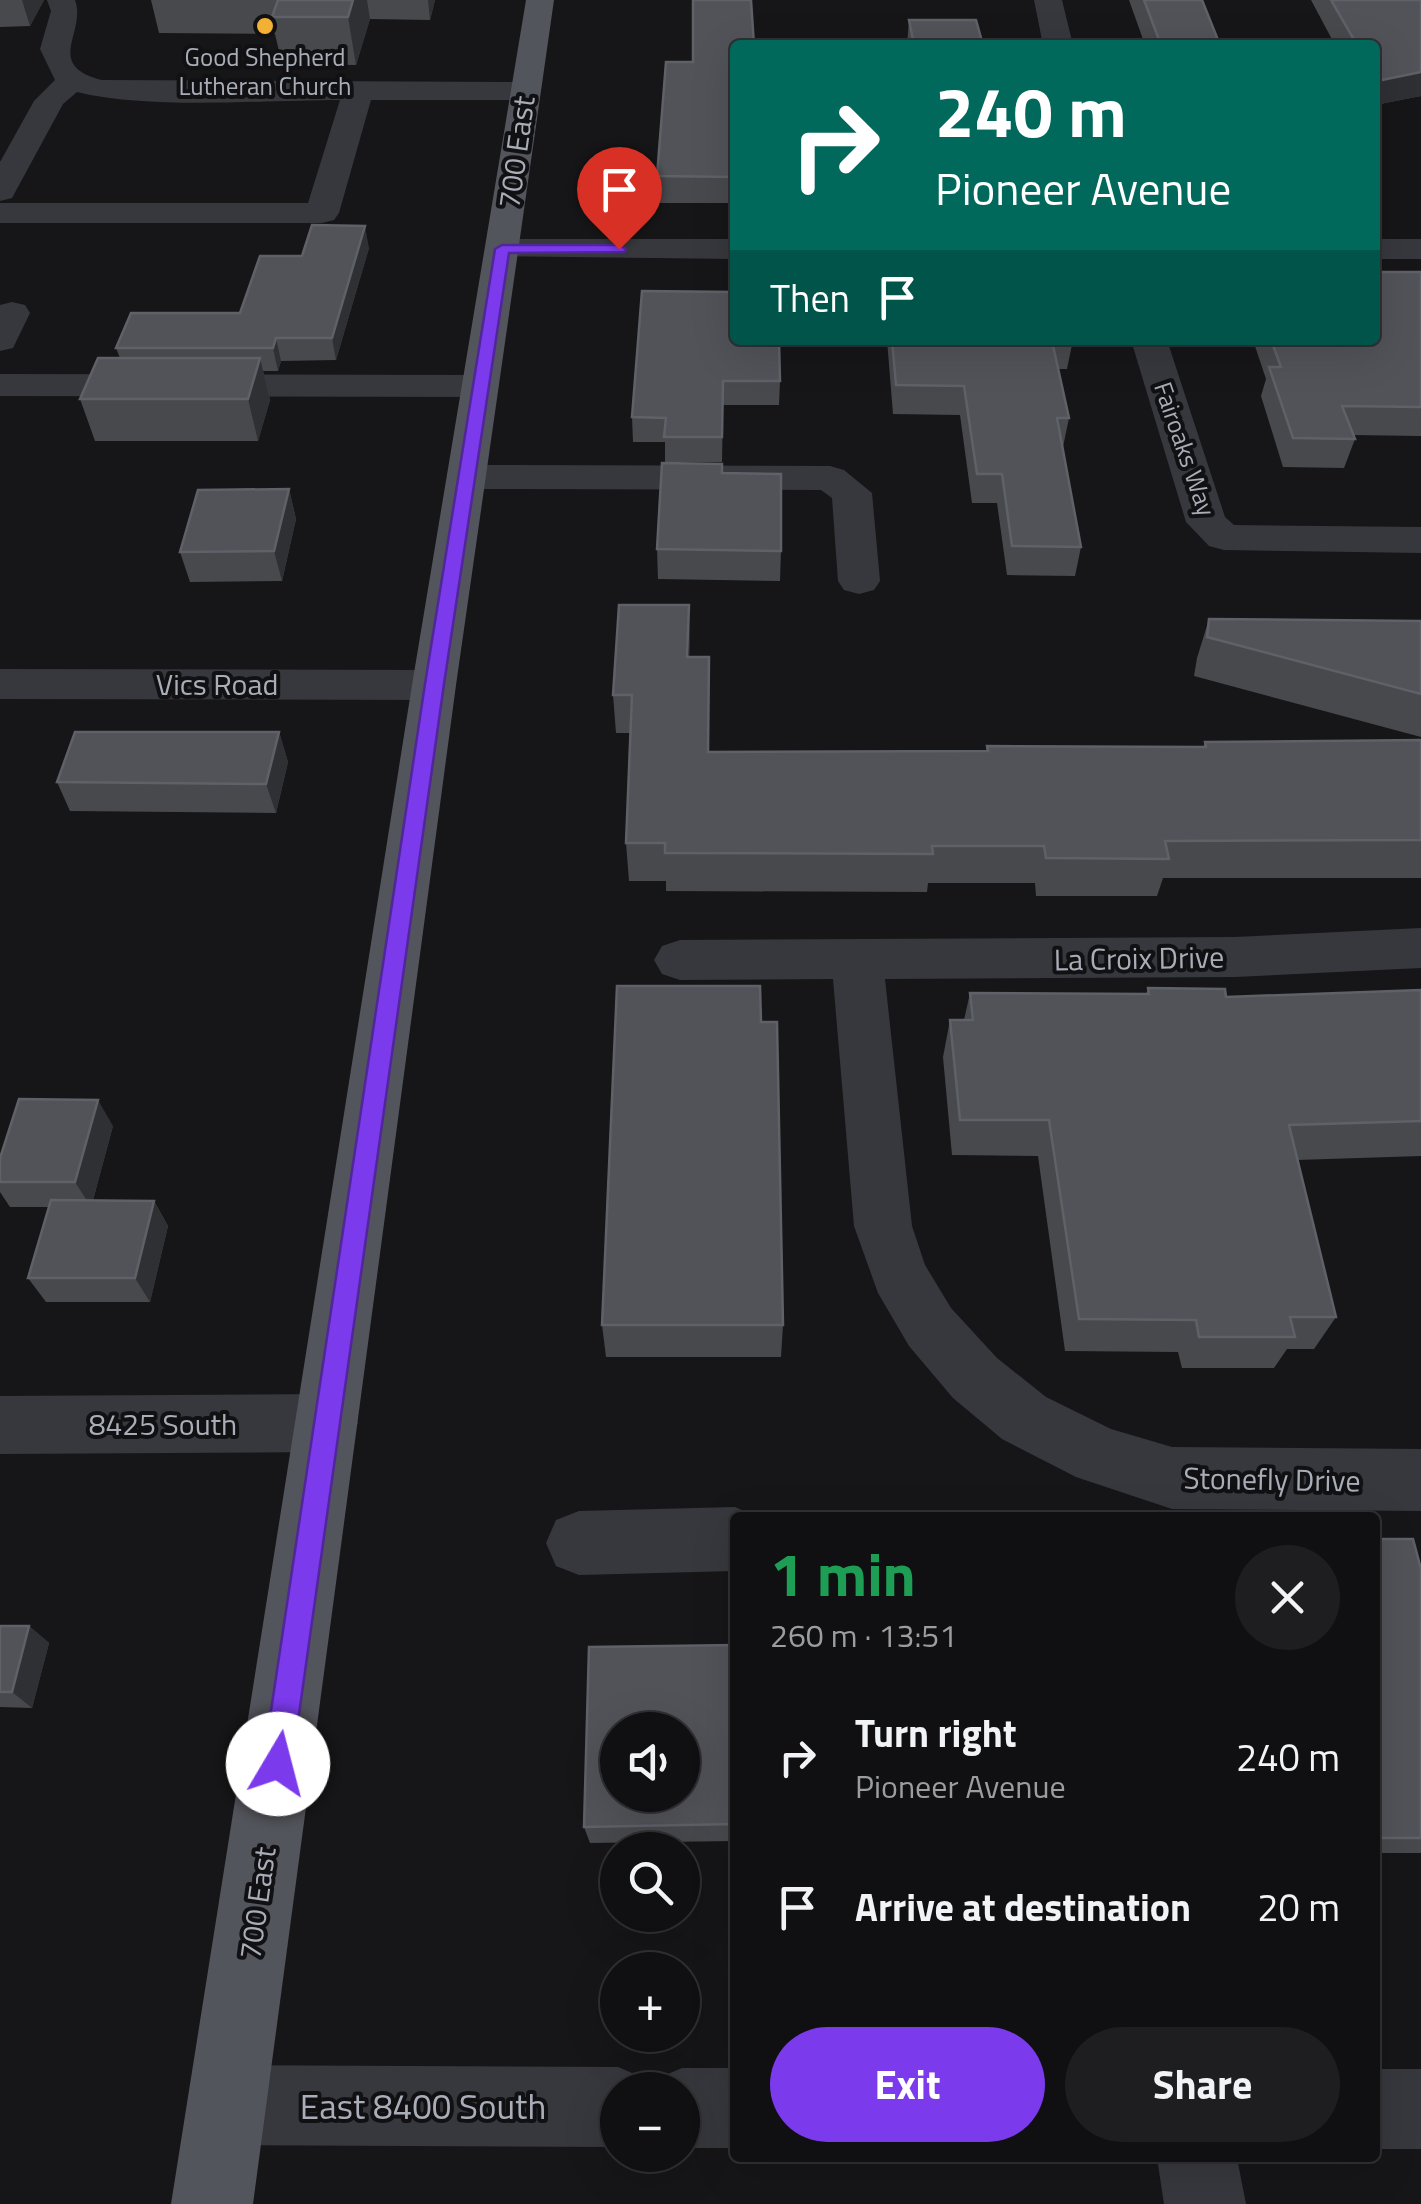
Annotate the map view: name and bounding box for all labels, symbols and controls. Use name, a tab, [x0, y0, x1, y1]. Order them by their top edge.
marker: Good Shepherd Lutheran Church	[254, 15, 276, 37]
place label: Good Shepherd Lutheran Church	[178, 38, 352, 105]
text: 240 m	[935, 58, 1127, 164]
icon: right	[770, 80, 900, 210]
street label: 700 East	[485, 92, 547, 211]
pin	[577, 147, 662, 250]
text: Pioneer Avenue	[935, 154, 1231, 222]
icon: arrive	[592, 162, 647, 217]
text: Then	[770, 269, 850, 327]
icon: arrive	[870, 270, 925, 325]
street label: Fairoaks Way	[1144, 377, 1226, 521]
street label: Vics Road	[156, 661, 278, 707]
street label: La Croix Drive	[1053, 934, 1225, 982]
street label: 8425 South	[89, 1401, 237, 1447]
street label: Stonefly Drive	[1183, 1454, 1361, 1504]
text: 1 min	[770, 1528, 916, 1619]
button: close	[1235, 1545, 1340, 1650]
text: 260 m · 13:51	[770, 1611, 957, 1659]
text: Turn right	[855, 1704, 1017, 1762]
position arrow	[226, 1712, 330, 1816]
map controls	[600, 1712, 700, 2172]
button: sound	[600, 1712, 700, 1812]
text: 240 m	[1236, 1728, 1340, 1786]
icon: right	[770, 1730, 825, 1785]
text: Pioneer Avenue	[855, 1762, 1066, 1810]
button: search	[600, 1832, 700, 1932]
street label: 700 East	[226, 1843, 288, 1962]
text: Arrive at destination	[855, 1878, 1191, 1936]
text: 20 m	[1257, 1878, 1340, 1936]
icon: arrive	[770, 1880, 825, 1935]
button: +	[600, 1952, 700, 2052]
button: Exit	[770, 2027, 1045, 2142]
button: Share	[1065, 2027, 1340, 2142]
button: −	[600, 2072, 700, 2172]
street label: East 8400 South	[300, 2079, 546, 2133]

